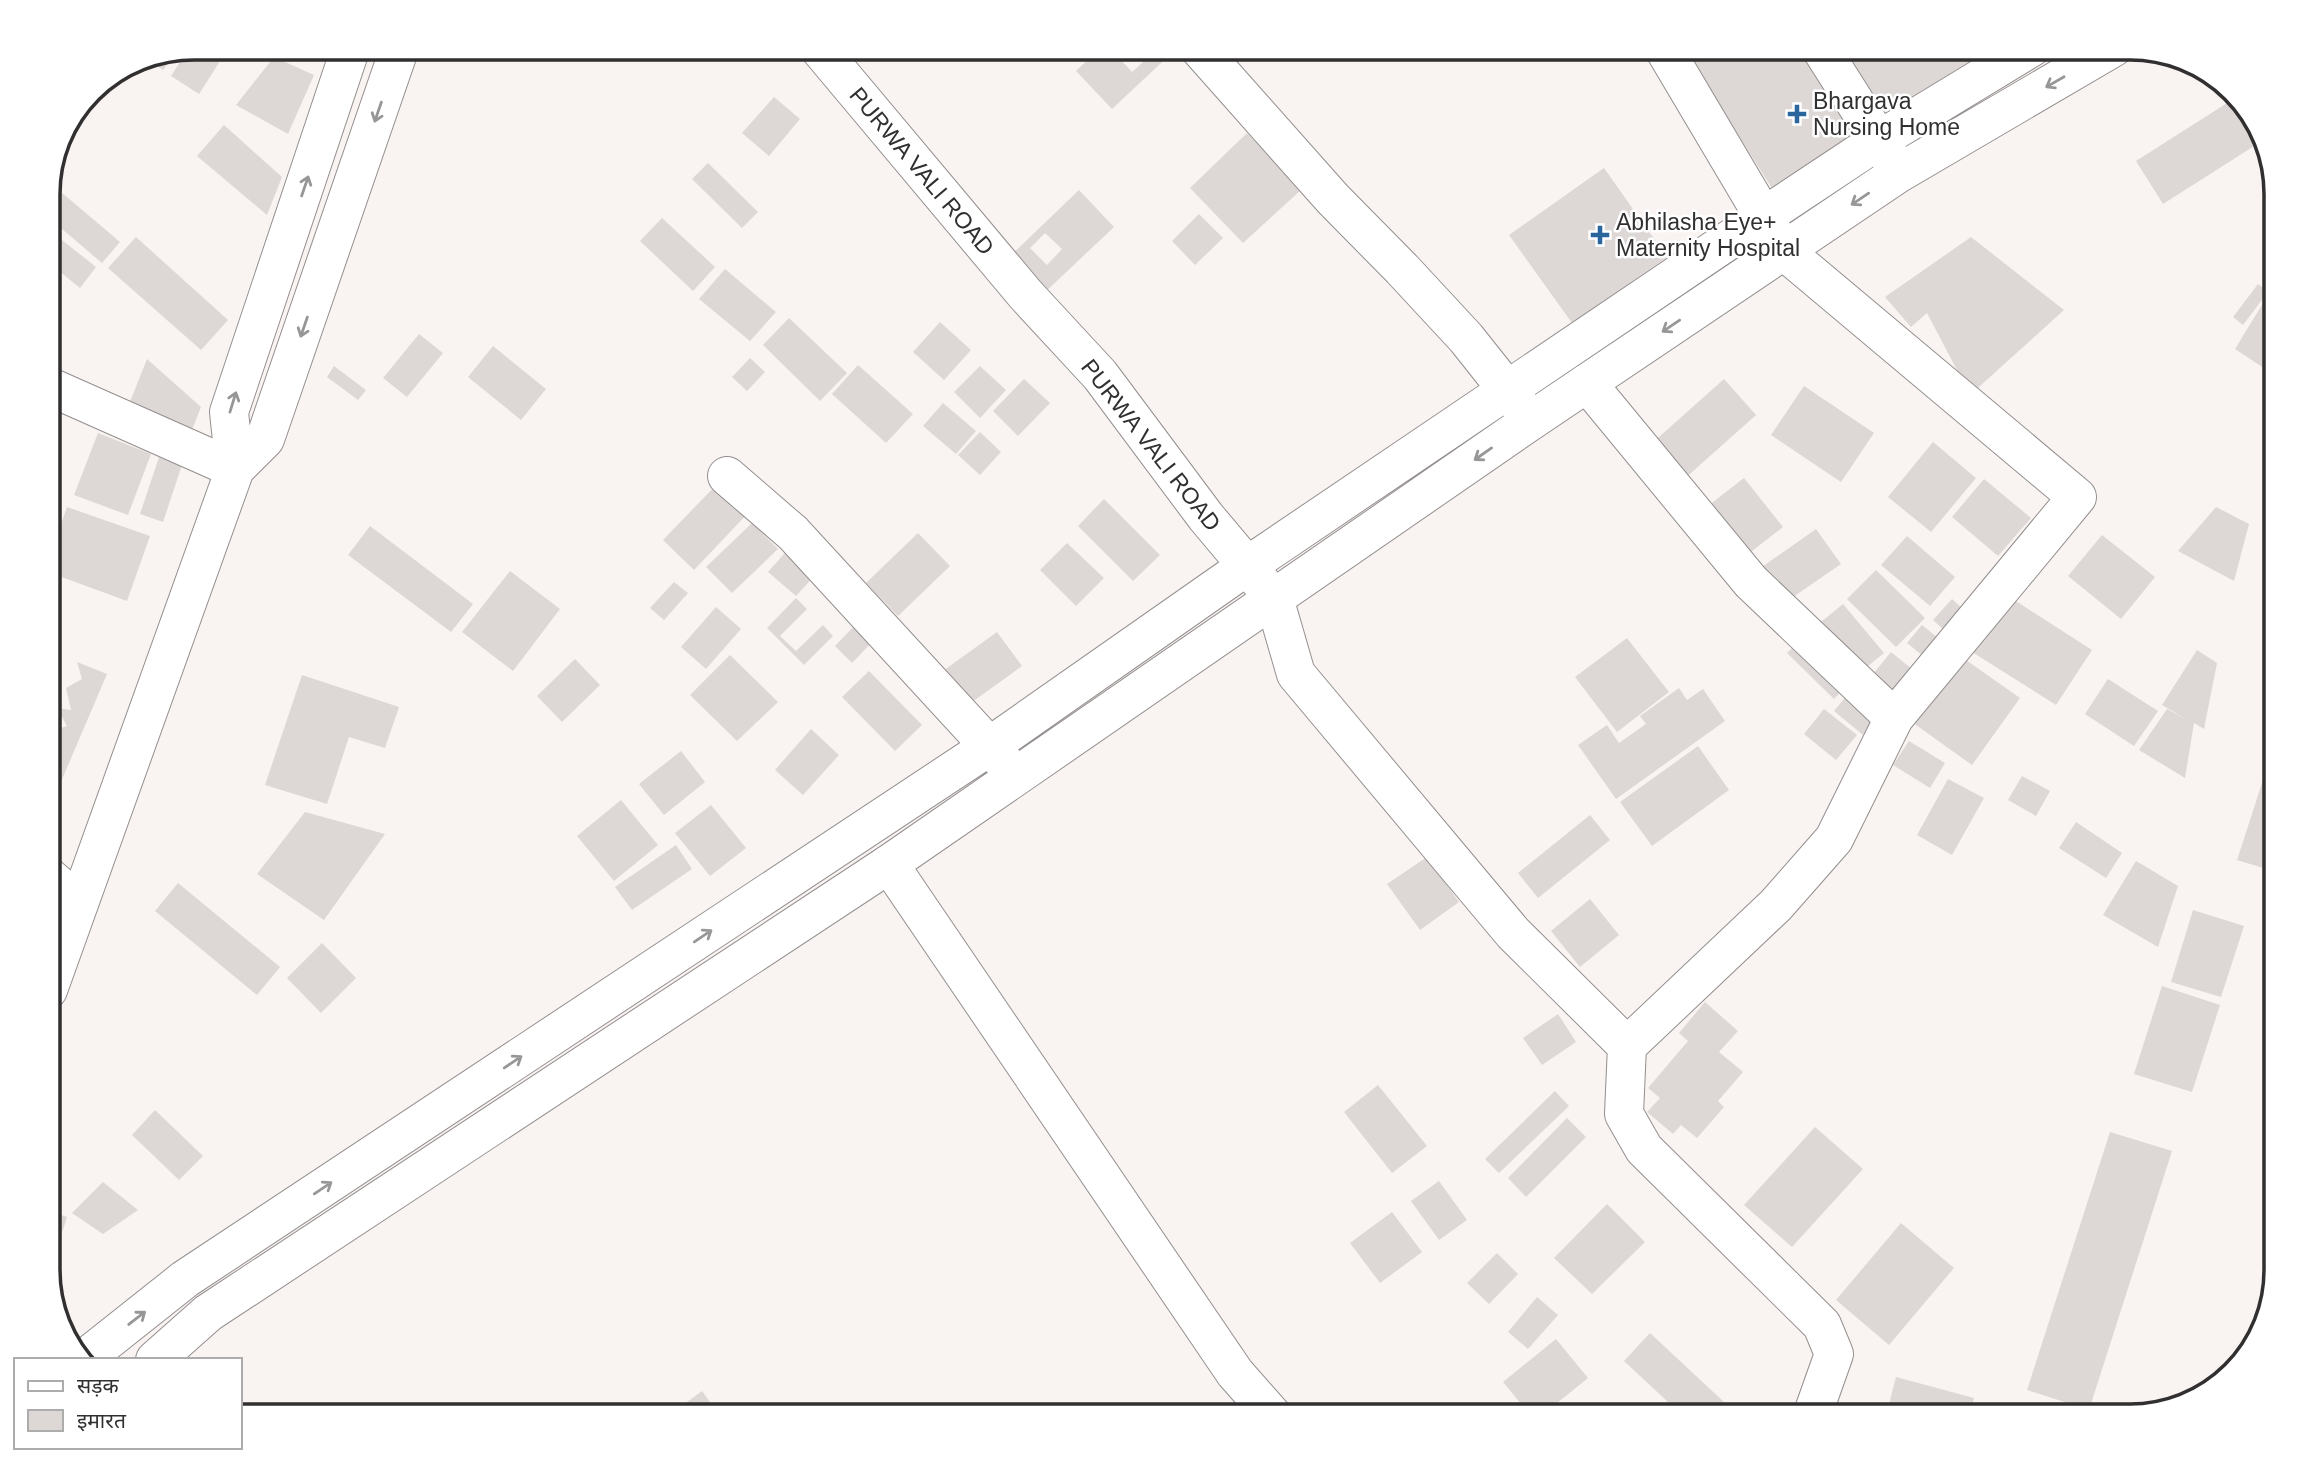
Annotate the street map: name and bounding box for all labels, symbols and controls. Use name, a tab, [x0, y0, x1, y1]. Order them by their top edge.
one-way arrow	[2045, 75, 2065, 89]
street label: PURWA VALI ROAD	[844, 82, 1000, 260]
place label: Bhargava Nursing Home	[1813, 88, 1960, 140]
one-way arrow	[371, 100, 383, 122]
marker: Bhargava Nursing Home	[1787, 104, 1807, 124]
one-way arrow	[299, 175, 312, 197]
one-way arrow	[1851, 192, 1870, 207]
place label: Abhilasha Eye+ Maternity Hospital	[1616, 209, 1800, 261]
marker: Abhilasha Eye+ Maternity Hospital	[1590, 225, 1610, 245]
one-way arrow	[297, 315, 309, 337]
one-way arrow	[1662, 319, 1682, 333]
street label: PURWA VALI ROAD	[1076, 354, 1226, 536]
one-way arrow	[228, 391, 241, 413]
one-way arrow	[1474, 447, 1493, 461]
one-way arrow	[692, 929, 712, 943]
one-way arrow	[503, 1054, 522, 1069]
one-way arrow	[313, 1180, 333, 1194]
one-way arrow	[127, 1310, 145, 1325]
legend	[14, 1358, 242, 1449]
text: सड़क	[77, 1374, 119, 1397]
text: इमारत	[77, 1409, 127, 1432]

